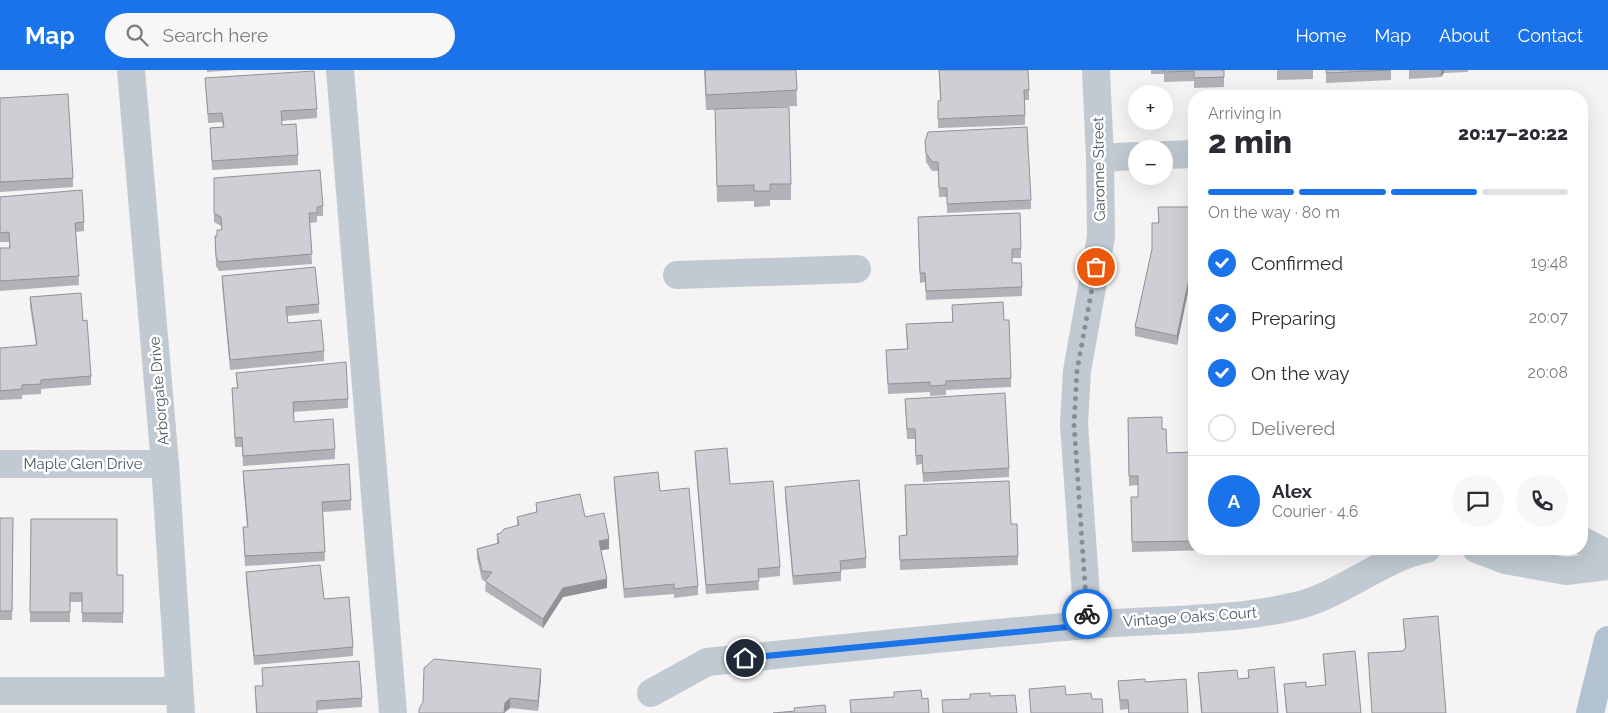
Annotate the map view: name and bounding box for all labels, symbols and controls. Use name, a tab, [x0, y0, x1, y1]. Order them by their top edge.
search box	[105, 13, 455, 58]
text: Map	[25, 21, 75, 50]
icon: search	[123, 21, 151, 49]
text: Search here	[163, 24, 268, 46]
text: Home	[1295, 25, 1346, 46]
text: Map	[1374, 25, 1411, 46]
text: About	[1439, 25, 1490, 46]
text: Contact	[1518, 25, 1583, 46]
map controls	[1128, 85, 1173, 185]
button: +	[1128, 85, 1173, 130]
text: Arriving in	[1208, 104, 1282, 123]
street label: Garonne Street	[1089, 117, 1109, 221]
text: 20:17–20:22	[1458, 122, 1568, 144]
text: 2 min	[1208, 123, 1292, 160]
button: −	[1128, 140, 1173, 185]
text: On the way · 80 m	[1208, 203, 1340, 222]
pin	[1075, 246, 1117, 288]
icon: check	[1208, 249, 1236, 277]
text: Confirmed	[1251, 252, 1343, 274]
icon: bag	[1082, 253, 1110, 281]
text: 19:48	[1531, 253, 1568, 272]
icon: check	[1208, 304, 1236, 332]
text: Preparing	[1251, 307, 1336, 329]
text: 20:07	[1529, 308, 1568, 327]
street label: Arborgate Drive	[145, 336, 173, 446]
icon: check	[1208, 359, 1236, 387]
text: On the way	[1251, 362, 1350, 384]
text: 20:08	[1528, 363, 1568, 382]
text: Delivered	[1251, 417, 1335, 439]
street label: Maple Glen Drive	[23, 455, 143, 473]
button: chat	[1452, 475, 1504, 527]
button: phone	[1516, 475, 1568, 527]
text: Alex	[1272, 480, 1312, 502]
text: A	[1228, 490, 1240, 512]
text: Courier · 4.6	[1272, 502, 1358, 521]
courier	[1062, 589, 1112, 639]
icon: bike	[1073, 600, 1101, 628]
street label: Vintage Oaks Court	[1123, 603, 1257, 631]
pin	[724, 637, 766, 679]
icon: home	[731, 644, 759, 672]

